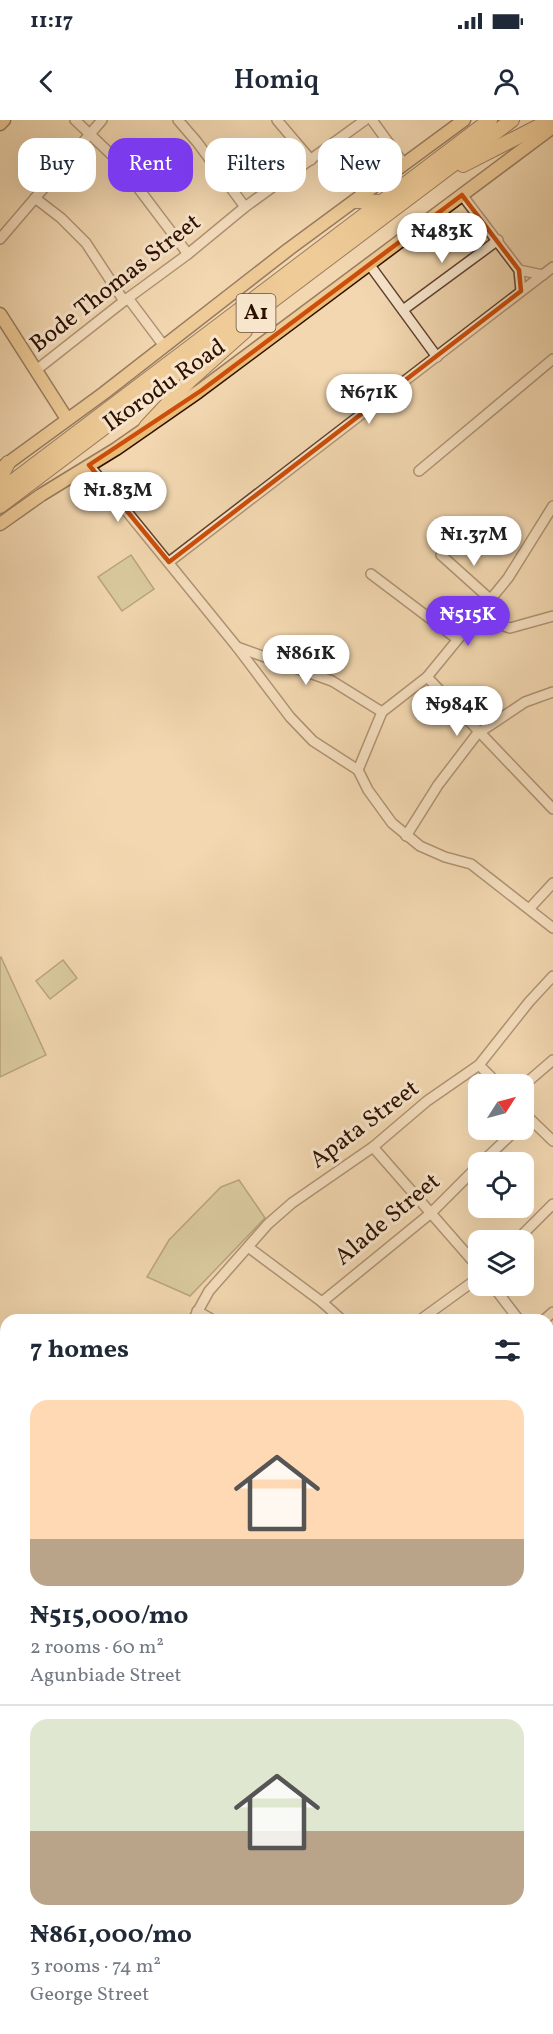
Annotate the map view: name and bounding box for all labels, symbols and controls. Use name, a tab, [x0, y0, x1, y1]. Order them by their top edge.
text: 11:17	[30, 6, 73, 37]
text: Homiq	[234, 62, 319, 100]
icon: back	[30, 65, 63, 98]
icon: person	[490, 65, 523, 98]
chip: Buy	[18, 138, 96, 192]
chip: Rent	[108, 138, 193, 192]
chip: Filters	[205, 138, 306, 192]
chip: New	[318, 138, 402, 192]
street label: Bode Thomas Street	[23, 206, 209, 362]
pin: ₦483K	[400, 213, 484, 264]
text: ₦483K	[411, 218, 473, 246]
road number: A1	[236, 294, 276, 332]
street label: Ikorodu Road	[97, 331, 233, 441]
pin: ₦671K	[327, 374, 411, 425]
text: ₦671K	[340, 379, 398, 407]
pin: ₦1.83M	[69, 472, 167, 523]
text: ₦1.83M	[84, 477, 152, 505]
pin: ₦1.37M	[425, 516, 523, 567]
text: ₦1.37M	[441, 521, 507, 549]
pin: ₦515K	[426, 596, 510, 647]
text: ₦515K	[440, 601, 496, 629]
pin: ₦861K	[264, 635, 348, 686]
text: ₦861K	[277, 640, 335, 668]
pin: ₦984K	[415, 686, 499, 737]
text: ₦984K	[426, 691, 488, 719]
street label: Apata Street	[303, 1072, 427, 1178]
north arrow	[468, 1074, 534, 1140]
map controls	[468, 1074, 534, 1296]
button: locate	[468, 1152, 534, 1218]
street label: Alade Street	[328, 1166, 448, 1274]
button: layers	[468, 1230, 534, 1296]
text: 7 homes	[30, 1332, 129, 1368]
icon: filters	[491, 1334, 524, 1367]
icon: home	[223, 1439, 331, 1547]
text: ₦515,000/mo	[30, 1598, 188, 1634]
text: 2 rooms · 60 m²	[30, 1634, 164, 1662]
text: Agunbiade Street	[30, 1662, 182, 1690]
icon: home	[223, 1758, 331, 1866]
text: ₦861,000/mo	[30, 1917, 192, 1953]
text: 3 rooms · 74 m²	[30, 1953, 161, 1981]
text: George Street	[30, 1981, 149, 2009]

